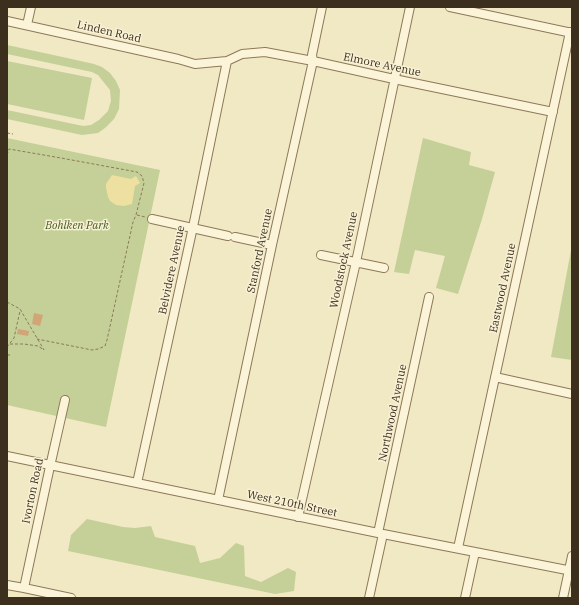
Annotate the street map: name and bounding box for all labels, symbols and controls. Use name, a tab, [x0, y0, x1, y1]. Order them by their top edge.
street label: Linden Road	[76, 18, 142, 46]
street label: Elmore Avenue	[342, 50, 422, 80]
street label: Stanford Avenue	[245, 208, 275, 294]
street label: Woodstock Avenue	[327, 211, 361, 309]
park label: Bohlken Park	[45, 219, 109, 233]
street label: Belvidere Avenue	[156, 224, 188, 316]
street label: Eastwood Avenue	[487, 242, 519, 334]
street label: Northwood Avenue	[376, 363, 410, 463]
street label: Ivorton Road	[20, 457, 46, 525]
street label: West 210th Street	[246, 488, 338, 520]

